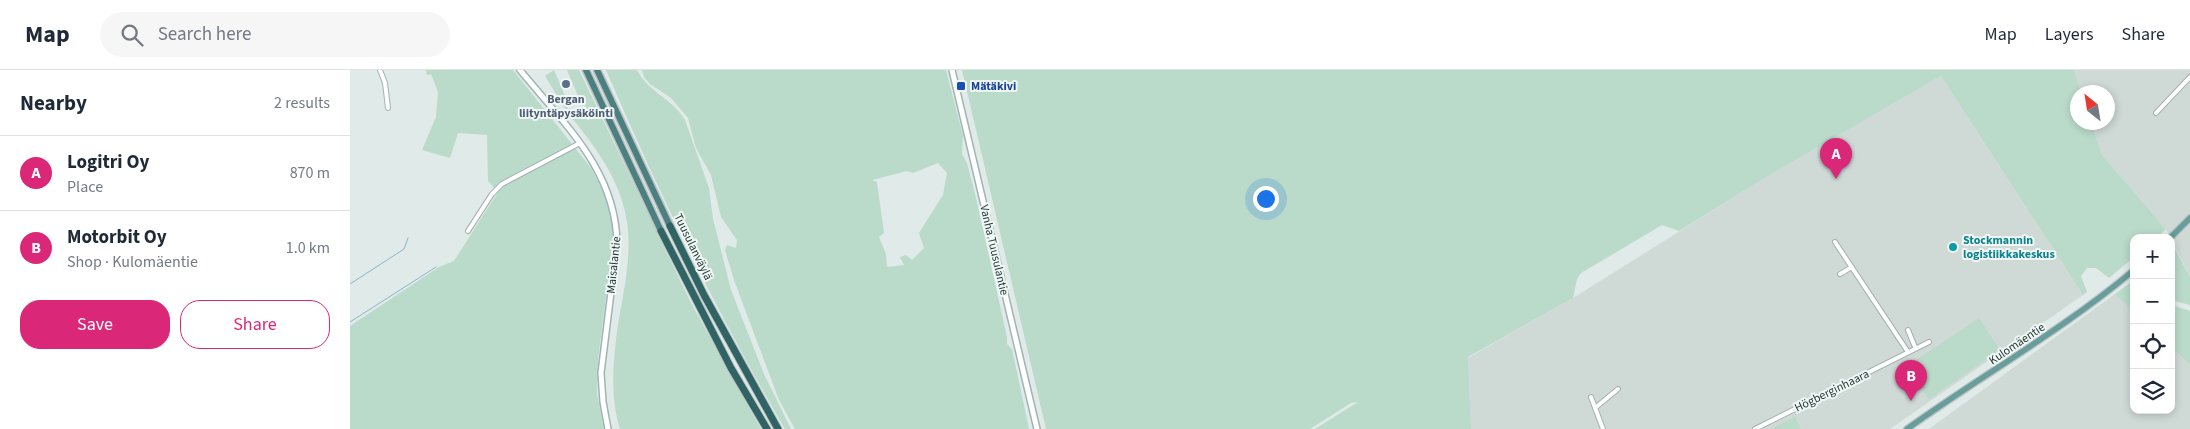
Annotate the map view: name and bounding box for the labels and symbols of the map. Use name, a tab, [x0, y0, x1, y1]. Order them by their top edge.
marker: Bergan liityntäpysäköinti	[560, 78, 572, 90]
place label: Mätäkivi	[971, 78, 1016, 95]
marker: Mätäkivi	[955, 80, 967, 92]
north arrow	[2070, 85, 2115, 130]
place label: Bergan liityntäpysäköinti	[519, 91, 613, 122]
pin: A	[1820, 138, 1852, 179]
your location	[1253, 186, 1279, 212]
street label: Vanha Tuusulantie	[975, 203, 1013, 297]
street label: Tuusulanväylä	[670, 211, 716, 283]
place label: Stockmannin logistiikkakeskus	[1963, 232, 2055, 263]
street label: Maisalantie	[603, 236, 625, 294]
marker: Stockmannin logistiikkakeskus	[1947, 241, 1959, 253]
street label: Kulomäentie	[1986, 319, 2048, 369]
pin: B	[1895, 360, 1927, 401]
street label: Högberginhaara	[1792, 366, 1872, 416]

